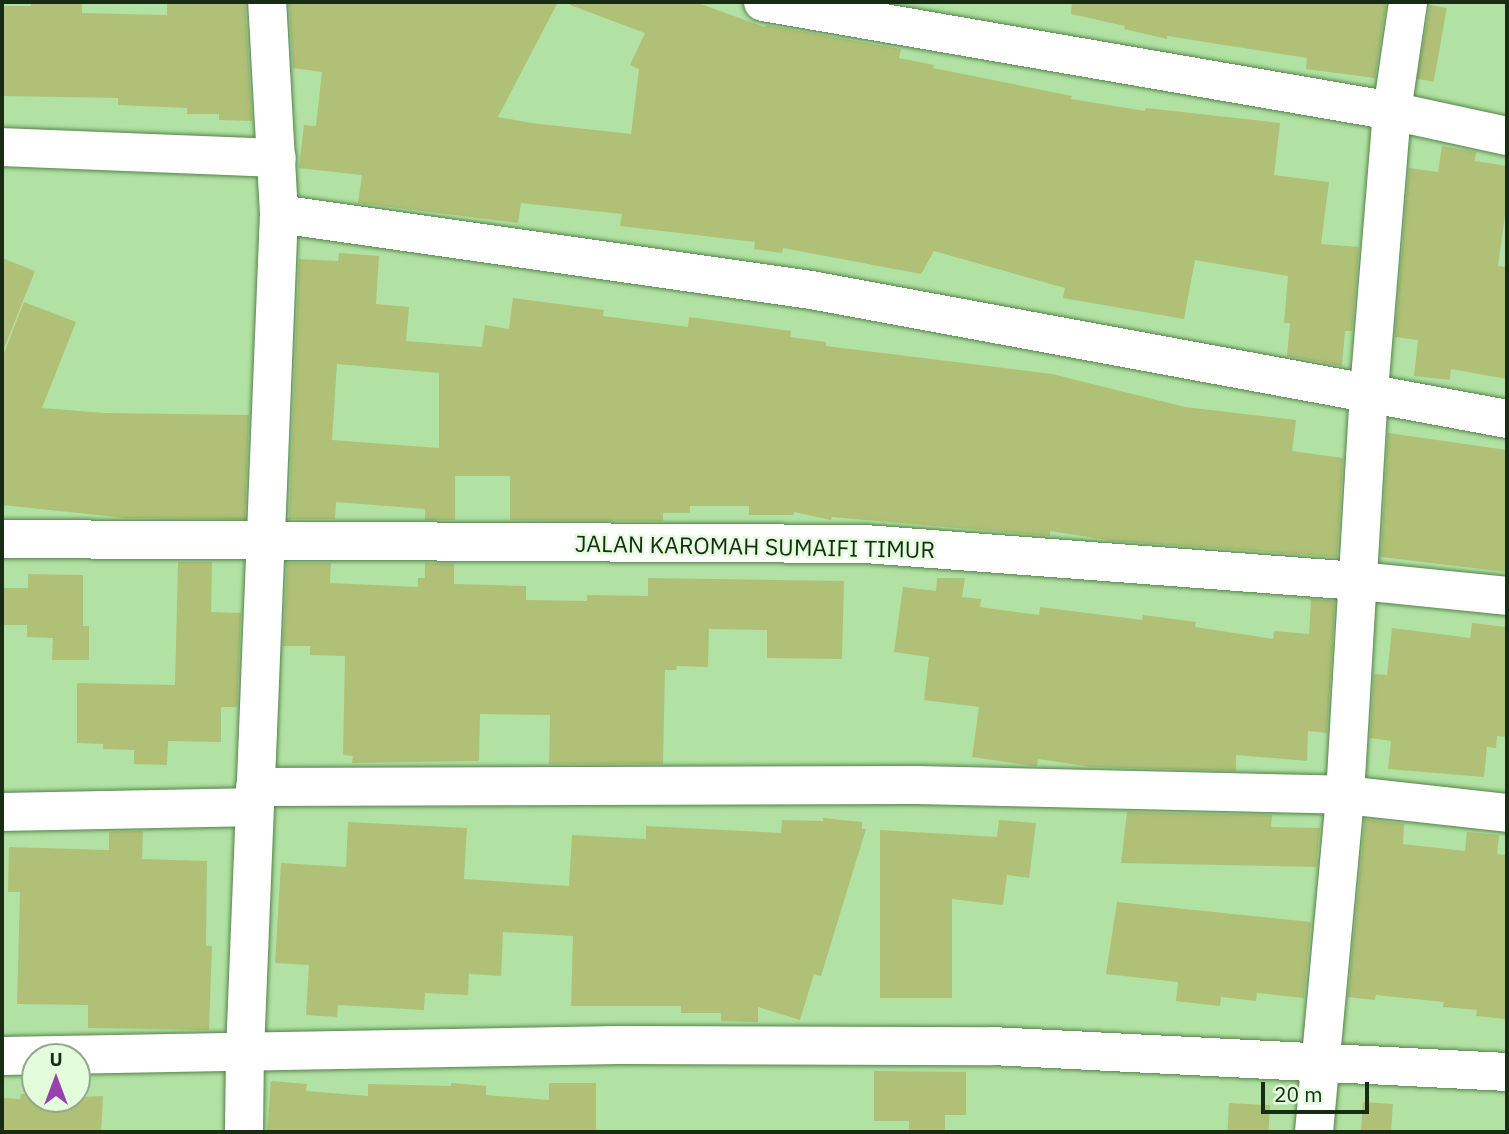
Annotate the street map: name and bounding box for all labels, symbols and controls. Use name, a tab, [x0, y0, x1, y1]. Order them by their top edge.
street label: JALAN KAROMAH SUMAIFI TIMUR	[575, 529, 935, 563]
north arrow	[21, 1043, 91, 1113]
text: U	[49, 1047, 63, 1071]
scale bar	[1264, 1068, 1372, 1112]
text: 20 m	[1274, 1080, 1323, 1108]

